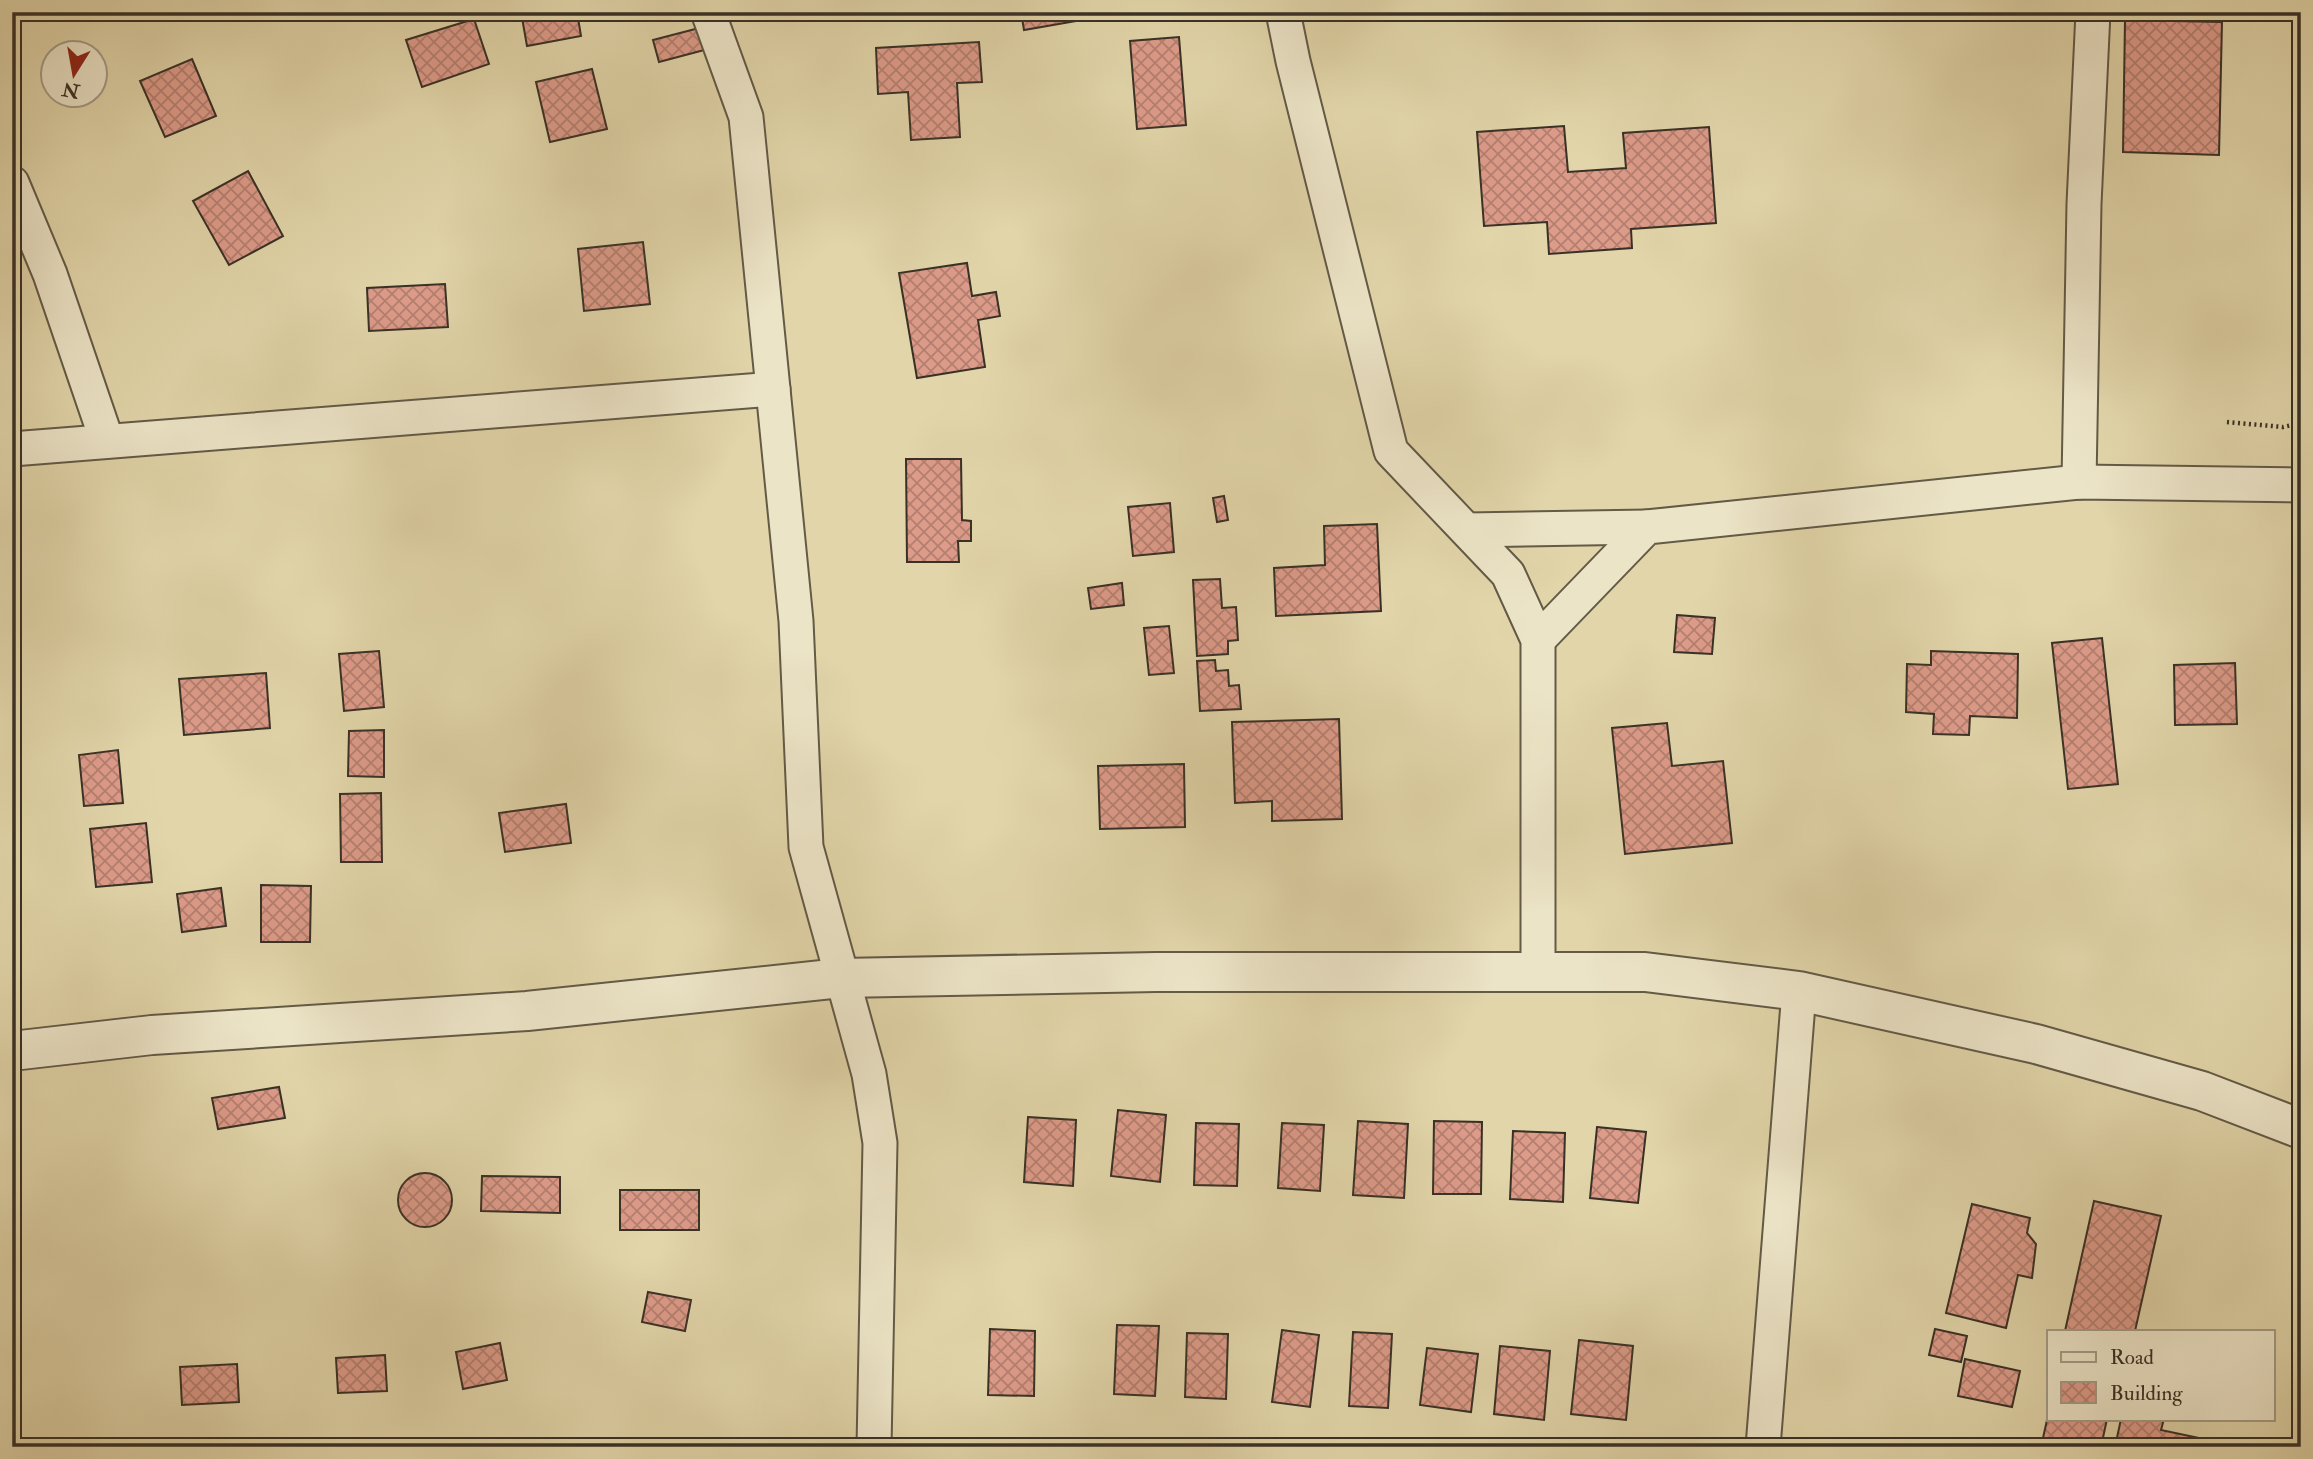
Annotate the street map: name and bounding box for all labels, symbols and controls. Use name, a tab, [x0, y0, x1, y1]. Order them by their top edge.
north arrow	[38, 38, 108, 108]
text: N	[59, 76, 83, 103]
legend	[2047, 1330, 2274, 1420]
text: Road	[2110, 1344, 2155, 1371]
text: Building	[2110, 1380, 2183, 1407]

